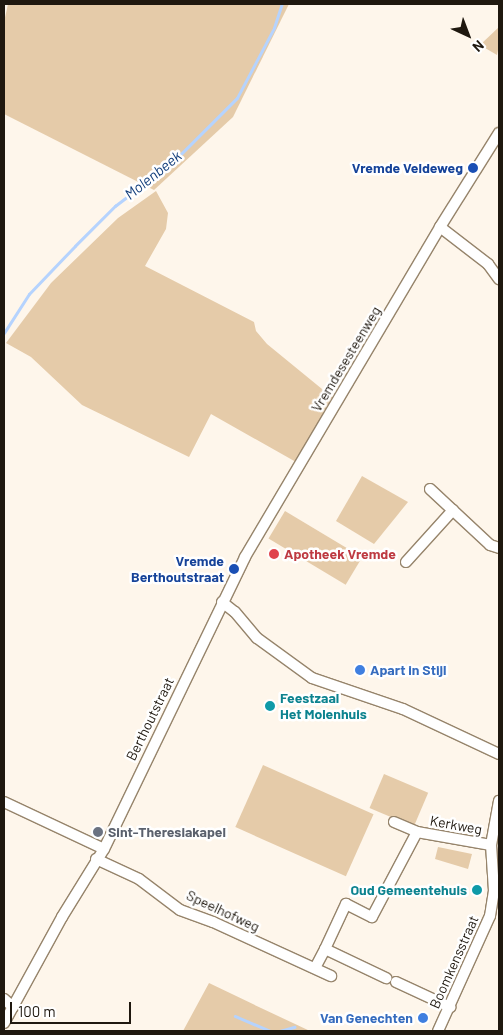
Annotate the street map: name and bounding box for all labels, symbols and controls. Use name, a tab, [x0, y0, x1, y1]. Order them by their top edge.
north arrow	[443, 10, 493, 60]
text: N	[469, 37, 488, 56]
water label: Molenbeek	[121, 147, 185, 203]
place label: Vremde Veldeweg	[352, 160, 463, 176]
marker: Vremde Veldeweg	[467, 162, 479, 174]
street label: Vremdesesteenweg	[308, 303, 384, 415]
place label: Apotheek Vremde	[284, 546, 396, 562]
marker: Apotheek Vremde	[268, 548, 280, 560]
place label: Vremde Berthoutstraat	[131, 553, 224, 586]
marker: Vremde Berthoutstraat	[228, 563, 240, 575]
place label: Apart in Stijl	[370, 662, 446, 678]
marker: Apart in Stijl	[354, 664, 366, 676]
street label: Berthoutstraat	[123, 675, 177, 763]
place label: Feestzaal Het Molenhuis	[280, 690, 367, 722]
marker: Feestzaal Het Molenhuis	[264, 700, 276, 712]
street label: Kerkweg	[429, 812, 483, 838]
place label: Sint-Theresiakapel	[108, 824, 226, 840]
marker: Sint-Theresiakapel	[92, 826, 104, 838]
place label: Oud Gemeentehuis	[350, 882, 467, 898]
marker: Oud Gemeentehuis	[471, 884, 483, 896]
street label: Speelhofweg	[184, 887, 262, 935]
street label: Boomkensstraat	[426, 913, 482, 1011]
scale bar	[12, 992, 134, 1024]
text: 100 m	[18, 1002, 56, 1020]
place label: Van Genechten	[320, 1010, 413, 1026]
marker: Van Genechten	[417, 1012, 429, 1024]

